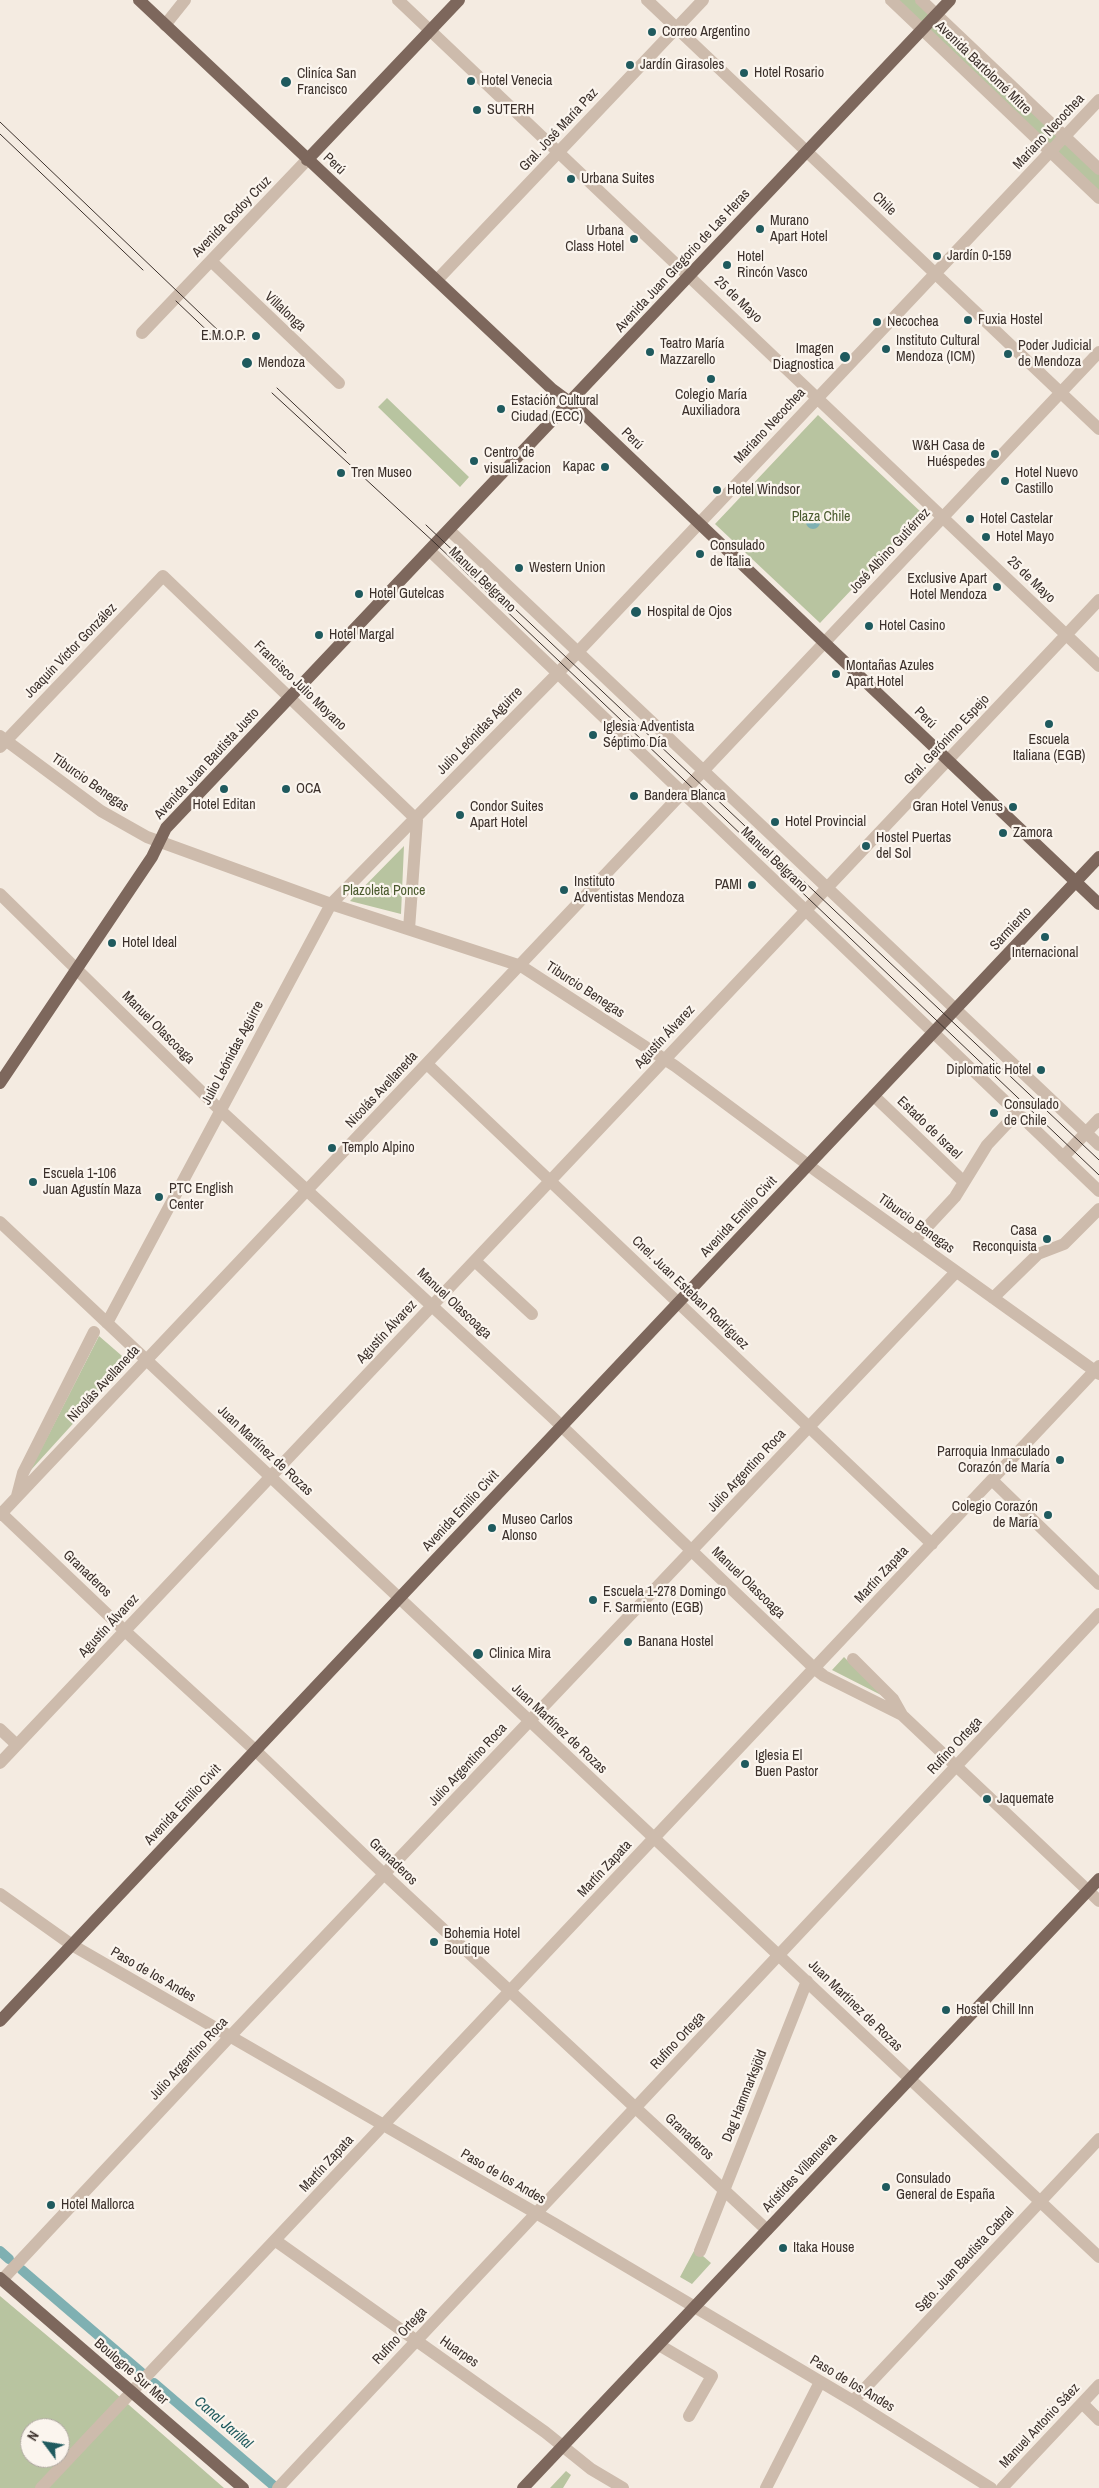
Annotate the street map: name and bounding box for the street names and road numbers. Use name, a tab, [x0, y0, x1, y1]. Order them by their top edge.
street label: Avenida Bartolomé Mitre	[932, 18, 1034, 118]
street label: Gral. José María Paz	[516, 85, 602, 175]
street label: Mariano Necochea	[1010, 91, 1088, 173]
street label: Perú	[319, 150, 349, 178]
street label: Avenida Godoy Cruz	[189, 173, 275, 261]
street label: Avenida Juan Gregorio de Las Heras	[612, 186, 754, 336]
street label: Chile	[869, 189, 899, 219]
street label: 25 de Mayo	[711, 273, 765, 327]
street label: Villalonga	[261, 289, 309, 335]
street label: Mariano Necochea	[731, 385, 809, 467]
street label: Perú	[617, 425, 647, 453]
street label: José Albino Gutiérrez	[846, 505, 934, 597]
street label: Manuel Belgrano	[445, 544, 519, 616]
street label: 25 de Mayo	[1004, 553, 1058, 607]
street label: Joaquín Víctor González	[21, 600, 121, 702]
street label: Francisco Julio Moyano	[250, 638, 350, 734]
street label: Julio Leónidas Aguirre	[434, 684, 526, 778]
street label: Gral. Gerónimo Espejo	[901, 691, 993, 789]
street label: Perú	[910, 704, 940, 732]
street label: Avenida Juan Bautista Justo	[151, 705, 263, 823]
street label: Tiburcio Benegas	[48, 750, 132, 816]
street label: Manuel Belgrano	[737, 824, 811, 896]
street label: Sarmiento	[987, 904, 1035, 954]
street label: Tiburcio Benegas	[543, 958, 627, 1022]
street label: Manuel Olascoaga	[118, 988, 198, 1068]
street label: Julio Leónidas Aguirre	[198, 998, 268, 1108]
street label: Agustín Álvarez	[631, 1002, 699, 1072]
street label: Nicolás Avellaneda	[342, 1048, 422, 1132]
street label: Estado de Israel	[893, 1093, 965, 1163]
street label: Avenida Emilio Civit	[697, 1173, 781, 1261]
street label: Tiburcio Benegas	[875, 1191, 957, 1257]
street label: Cnel. Juan Esteban Rodríguez	[628, 1233, 752, 1353]
street label: Manuel Olascoaga	[413, 1265, 495, 1343]
street label: Agustín Álvarez	[353, 1297, 421, 1367]
street label: Nicolás Avellaneda	[64, 1342, 144, 1426]
street label: Juan Martínez de Rozas	[214, 1402, 316, 1500]
street label: Julio Argentino Roca	[704, 1426, 790, 1516]
street label: Avenida Emilio Civit	[419, 1467, 503, 1555]
street label: Martín Zapata	[851, 1543, 913, 1607]
street label: Manuel Olascoaga	[708, 1544, 788, 1622]
street label: Granaderos	[59, 1547, 115, 1601]
street label: Agustín Álvarez	[75, 1591, 143, 1661]
street label: Juan Martínez de Rozas	[508, 1680, 610, 1778]
street label: Rufino Ortega	[924, 1714, 986, 1778]
street label: Julio Argentino Roca	[425, 1720, 511, 1810]
street label: Avenida Emilio Civit	[141, 1761, 225, 1849]
street label: Granaderos	[365, 1835, 421, 1889]
street label: Martín Zapata	[574, 1837, 636, 1901]
street label: Paso de los Andes	[107, 1944, 199, 2006]
street label: Juan Martínez de Rozas	[804, 1957, 906, 2055]
street label: Rufino Ortega	[647, 2009, 709, 2073]
street label: Julio Argentino Roca	[146, 2014, 232, 2104]
street label: Dag Hammarksjöld	[719, 2048, 771, 2144]
street label: Granaderos	[661, 2110, 717, 2164]
street label: Arístides Villanueva	[759, 2130, 841, 2216]
street label: Martín Zapata	[296, 2132, 358, 2196]
street label: Paso de los Andes	[457, 2146, 549, 2208]
street label: Sgto. Juan Bautista Cabral	[912, 2204, 1018, 2316]
street label: Rufino Ortega	[369, 2304, 431, 2368]
street label: Huarpes	[436, 2333, 482, 2371]
street label: Boulogne Sur Mer	[91, 2335, 171, 2409]
street label: Paso de los Andes	[807, 2352, 897, 2416]
street label: Manuel Antonio Sáez	[996, 2380, 1084, 2472]

